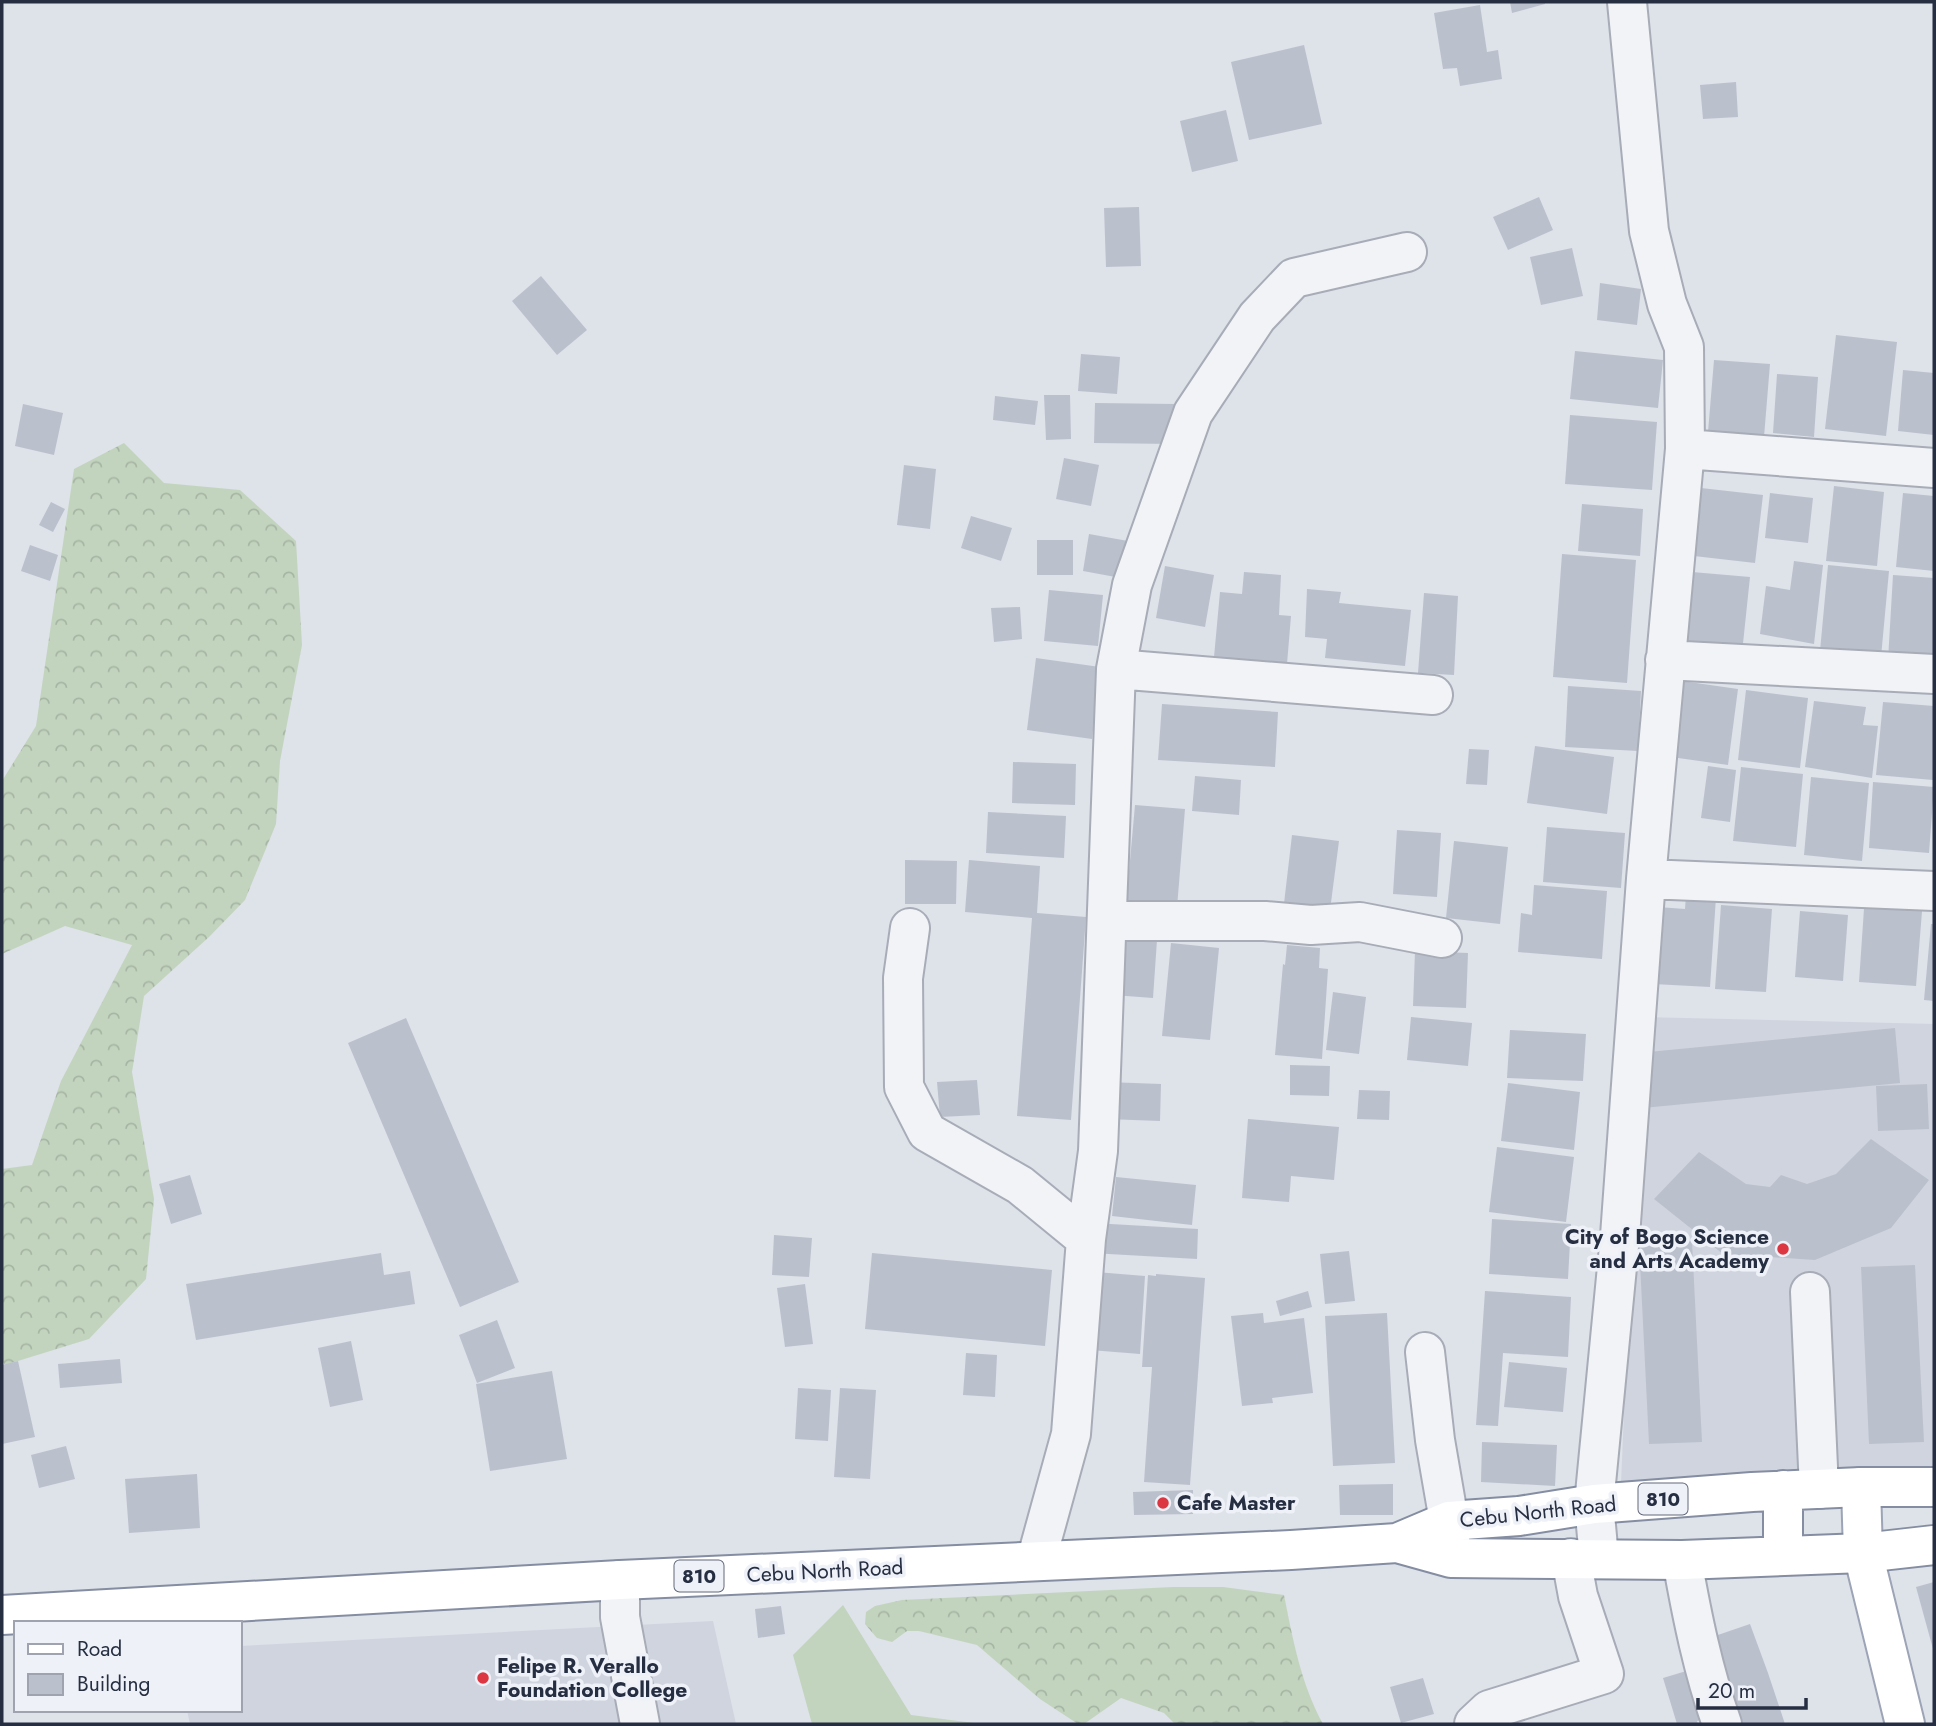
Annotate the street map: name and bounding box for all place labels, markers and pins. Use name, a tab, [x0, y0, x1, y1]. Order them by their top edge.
place label: City of Bogo Science and Arts Academy	[1565, 1222, 1770, 1276]
marker: City of Bogo Science and Arts Academy	[1775, 1241, 1791, 1257]
place label: Cafe Master	[1177, 1488, 1296, 1518]
marker: Cafe Master	[1155, 1495, 1171, 1511]
place label: Felipe R. Verallo Foundation College	[497, 1651, 687, 1705]
marker: Felipe R. Verallo Foundation College	[475, 1670, 491, 1686]

